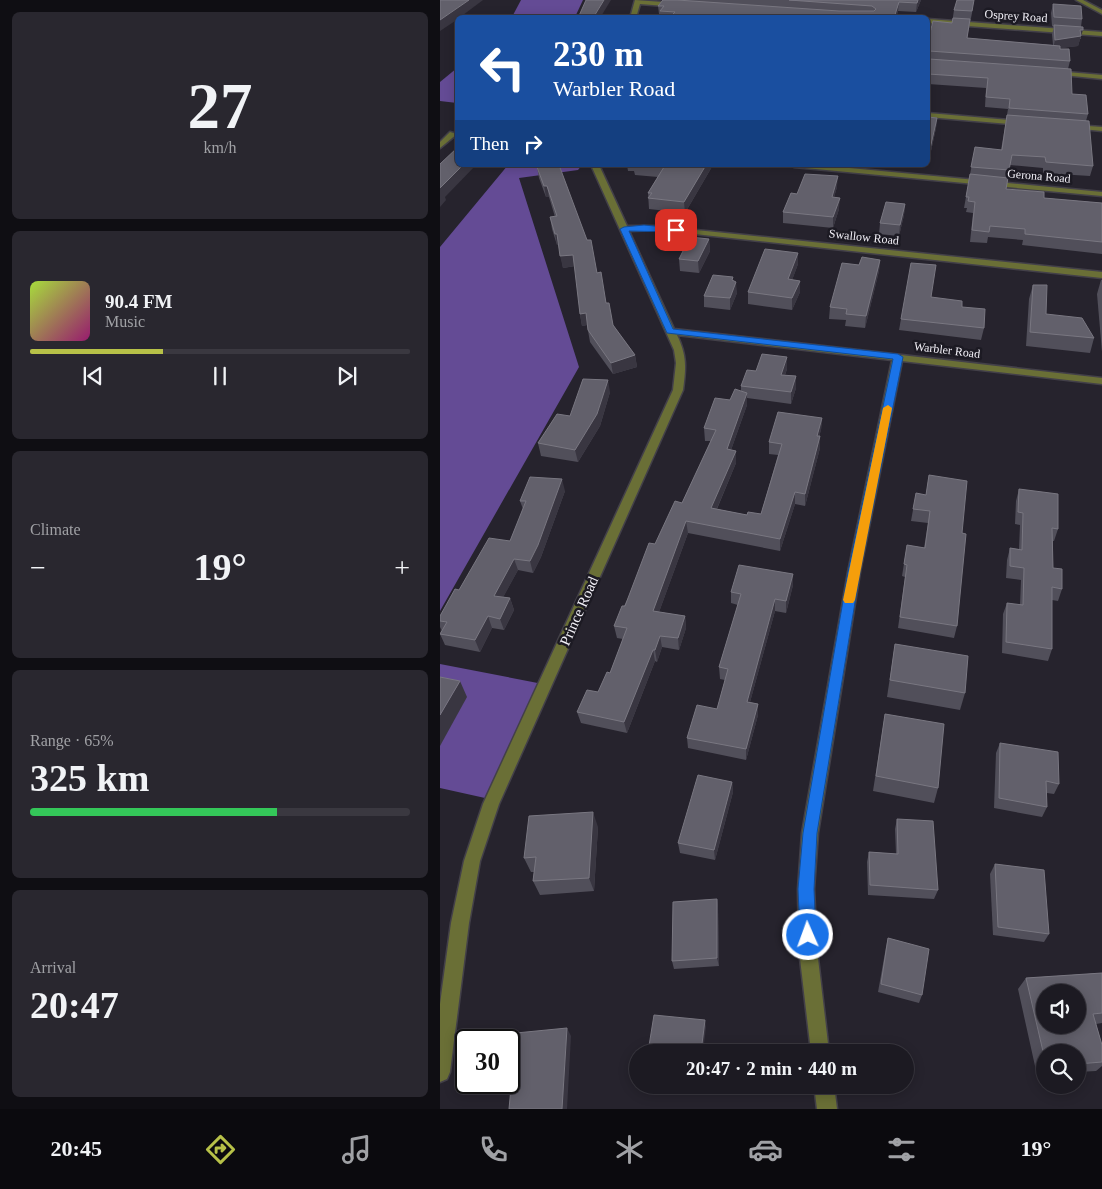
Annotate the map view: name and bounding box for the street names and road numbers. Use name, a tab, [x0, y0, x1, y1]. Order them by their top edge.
street label: Osprey Road	[984, 7, 1048, 25]
street label: Gerona Road	[1007, 166, 1071, 186]
street label: Swallow Road	[828, 226, 900, 248]
street label: Warbler Road	[913, 339, 981, 361]
street label: Prince Road	[557, 574, 602, 648]

